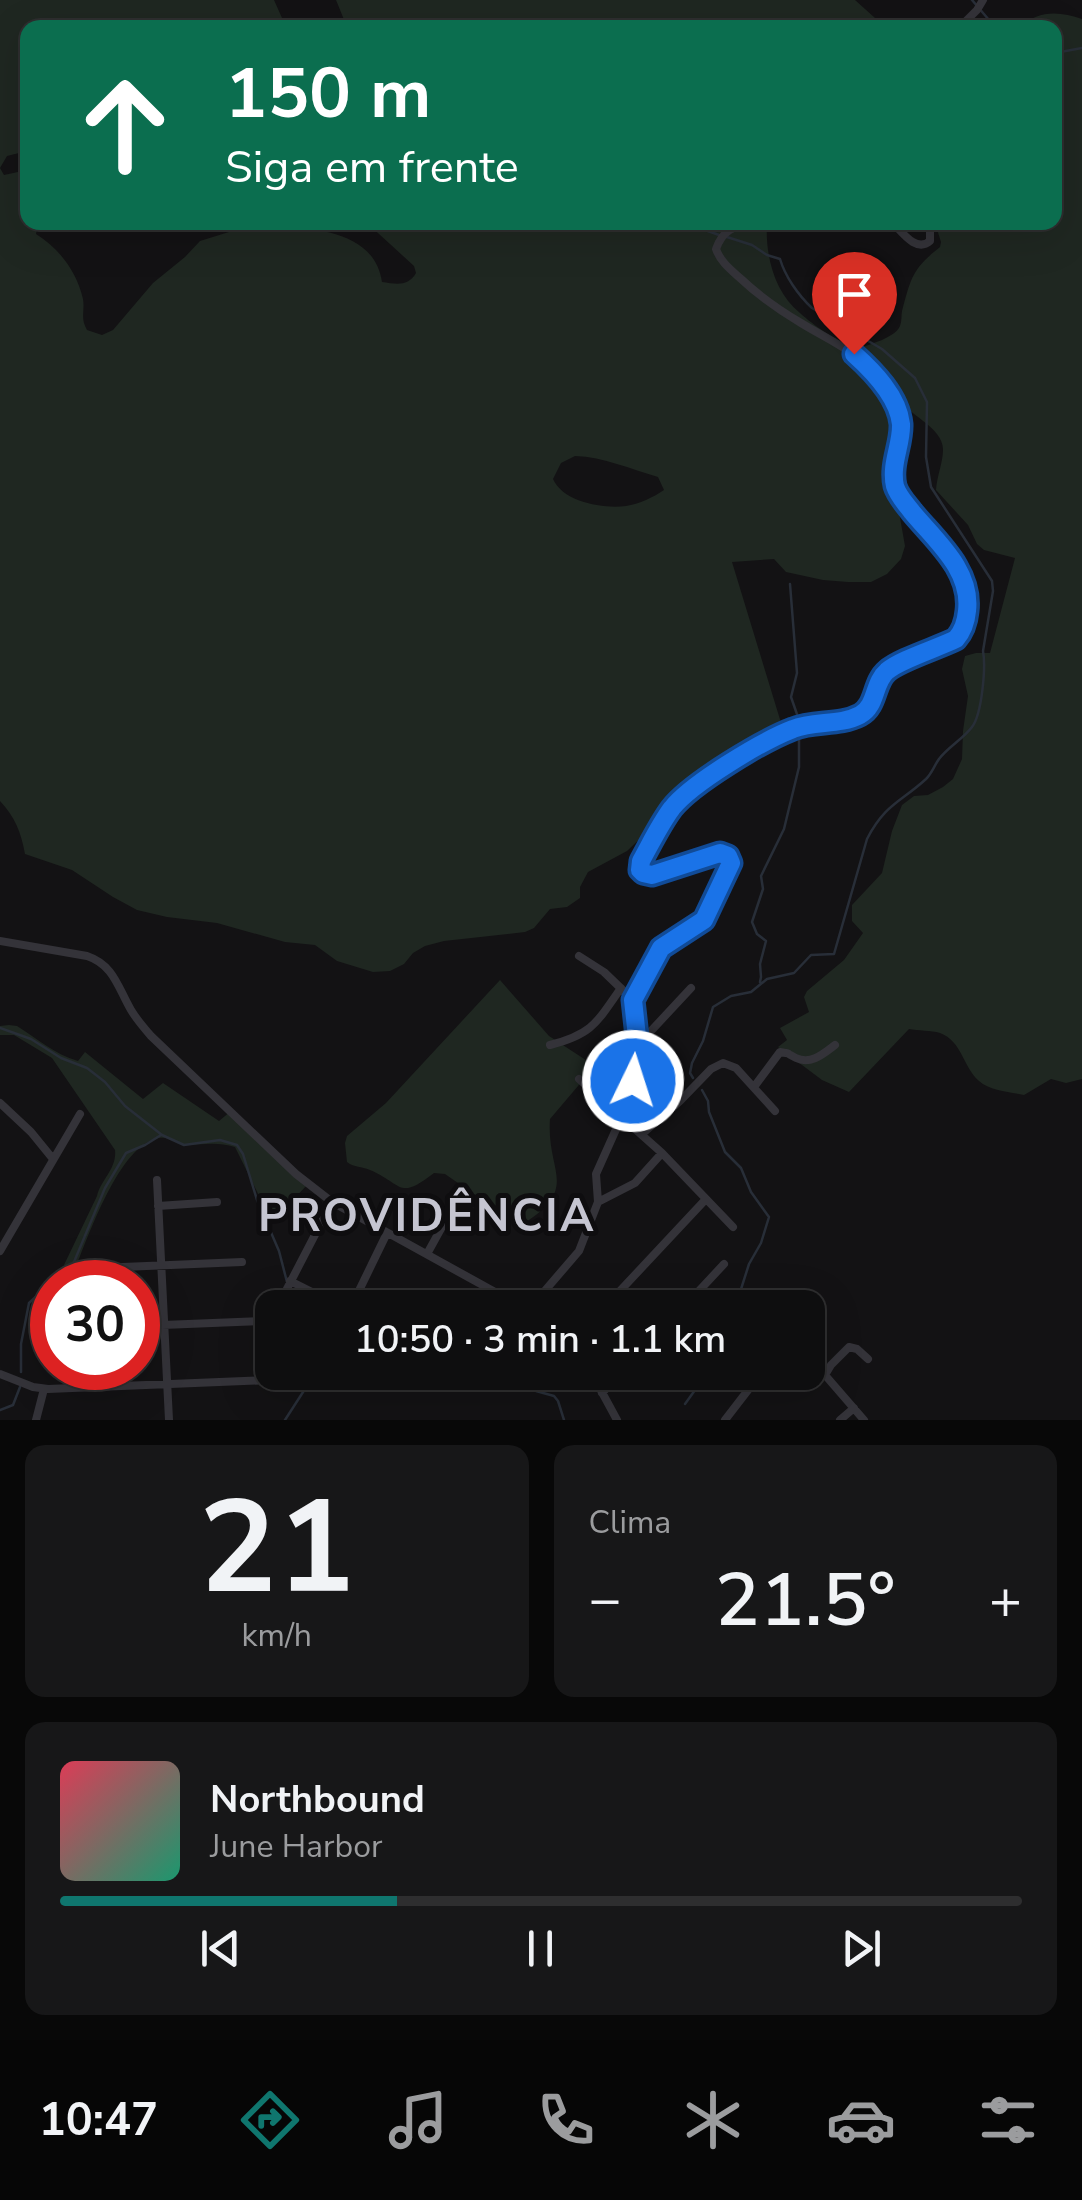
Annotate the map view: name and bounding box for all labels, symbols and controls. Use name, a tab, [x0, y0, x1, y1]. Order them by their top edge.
text: 150 m	[225, 46, 431, 142]
icon: ahead	[60, 60, 190, 190]
text: Siga em frente	[225, 137, 519, 198]
pin	[812, 252, 897, 355]
icon: arrive	[827, 267, 882, 322]
position arrow	[581, 1029, 685, 1133]
district label: PROVIDÊNCIA	[258, 1186, 596, 1247]
speed limit sign: 30	[30, 1260, 160, 1390]
text: 10:50 · 3 min · 1.1 km	[354, 1314, 726, 1365]
text: 21	[199, 1460, 355, 1637]
text: Clima	[589, 1501, 671, 1544]
text: 21.5°	[715, 1549, 896, 1651]
text: −	[589, 1562, 622, 1637]
text: +	[989, 1562, 1022, 1637]
text: km/h	[241, 1614, 312, 1657]
text: Northbound	[210, 1774, 425, 1825]
text: June Harbor	[210, 1825, 382, 1868]
icon: previous	[193, 1921, 248, 1976]
icon: pause	[513, 1921, 568, 1976]
icon: next	[834, 1921, 889, 1976]
icon: directions	[235, 2085, 305, 2155]
icon: music	[383, 2085, 453, 2155]
icon: phone	[531, 2085, 601, 2155]
icon: climate	[678, 2085, 748, 2155]
icon: car	[826, 2085, 896, 2155]
icon: filters	[973, 2085, 1043, 2155]
text: 10:47	[39, 2090, 158, 2151]

